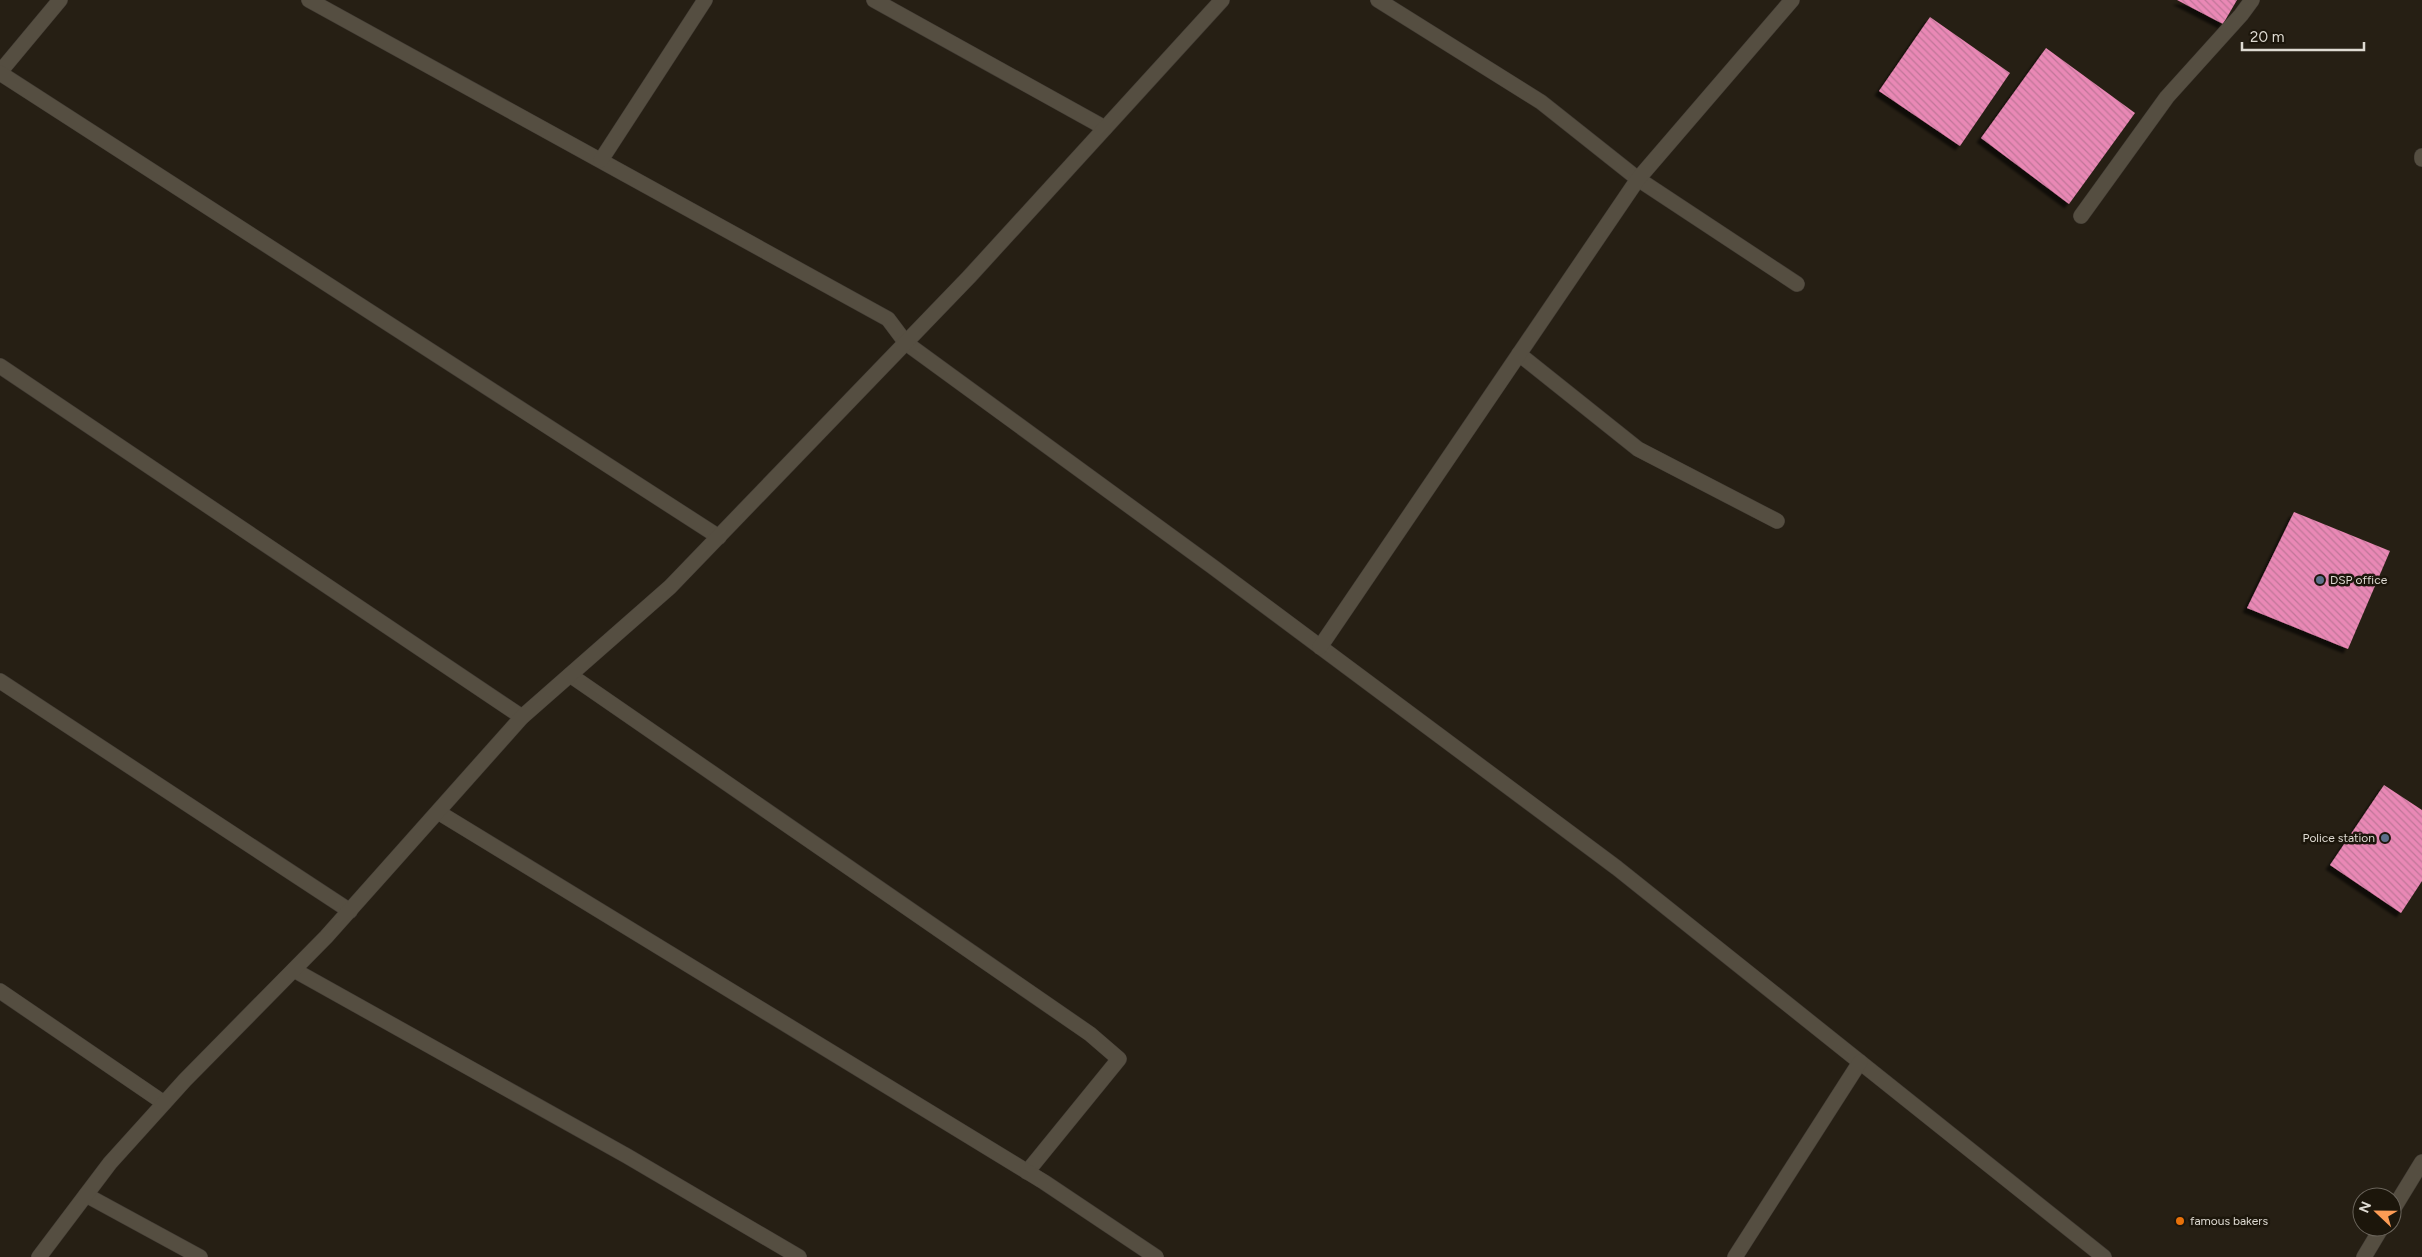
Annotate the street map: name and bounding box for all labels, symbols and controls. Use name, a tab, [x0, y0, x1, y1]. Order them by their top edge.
scale bar	[2242, 20, 2364, 52]
text: 20 m	[2250, 28, 2284, 46]
place label: DSP office	[2330, 573, 2388, 587]
marker: DSP office	[2314, 574, 2326, 586]
place label: Police station	[2303, 831, 2375, 845]
marker: Police station	[2379, 832, 2391, 844]
north arrow	[2352, 1187, 2402, 1237]
text: N	[2356, 1199, 2375, 1216]
place label: famous bakers	[2190, 1214, 2268, 1228]
marker: famous bakers	[2174, 1215, 2186, 1227]

